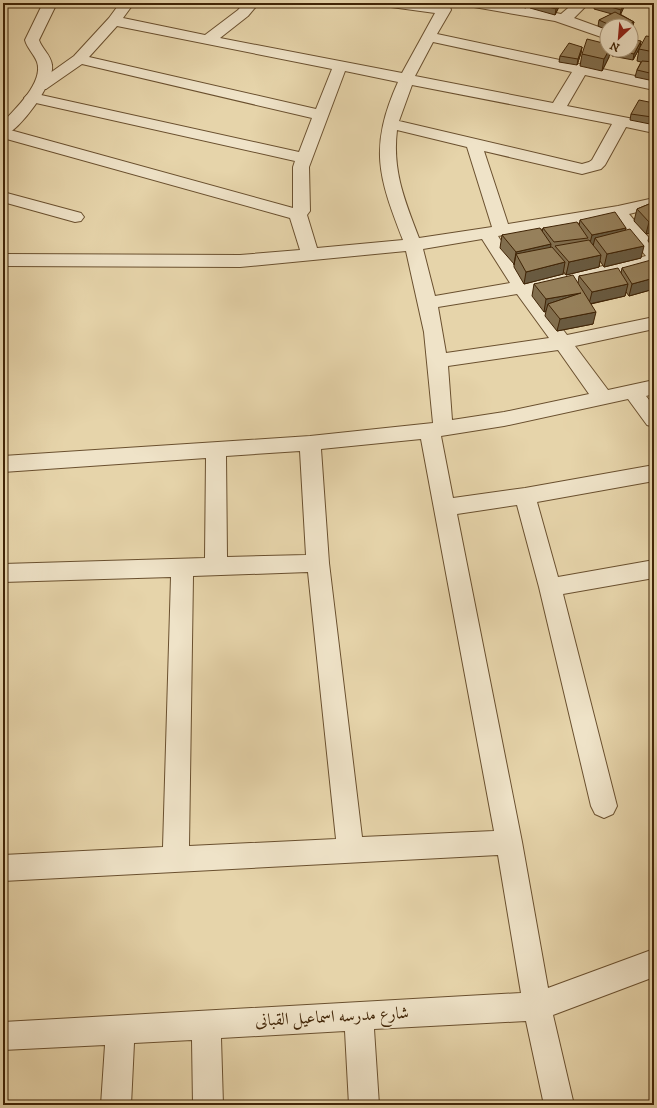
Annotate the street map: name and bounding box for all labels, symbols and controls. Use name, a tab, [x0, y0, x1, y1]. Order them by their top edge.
north arrow	[599, 18, 639, 58]
text: N	[608, 38, 622, 54]
street label: شارع مدرسه اسماعيل القبانى	[254, 1002, 410, 1034]

